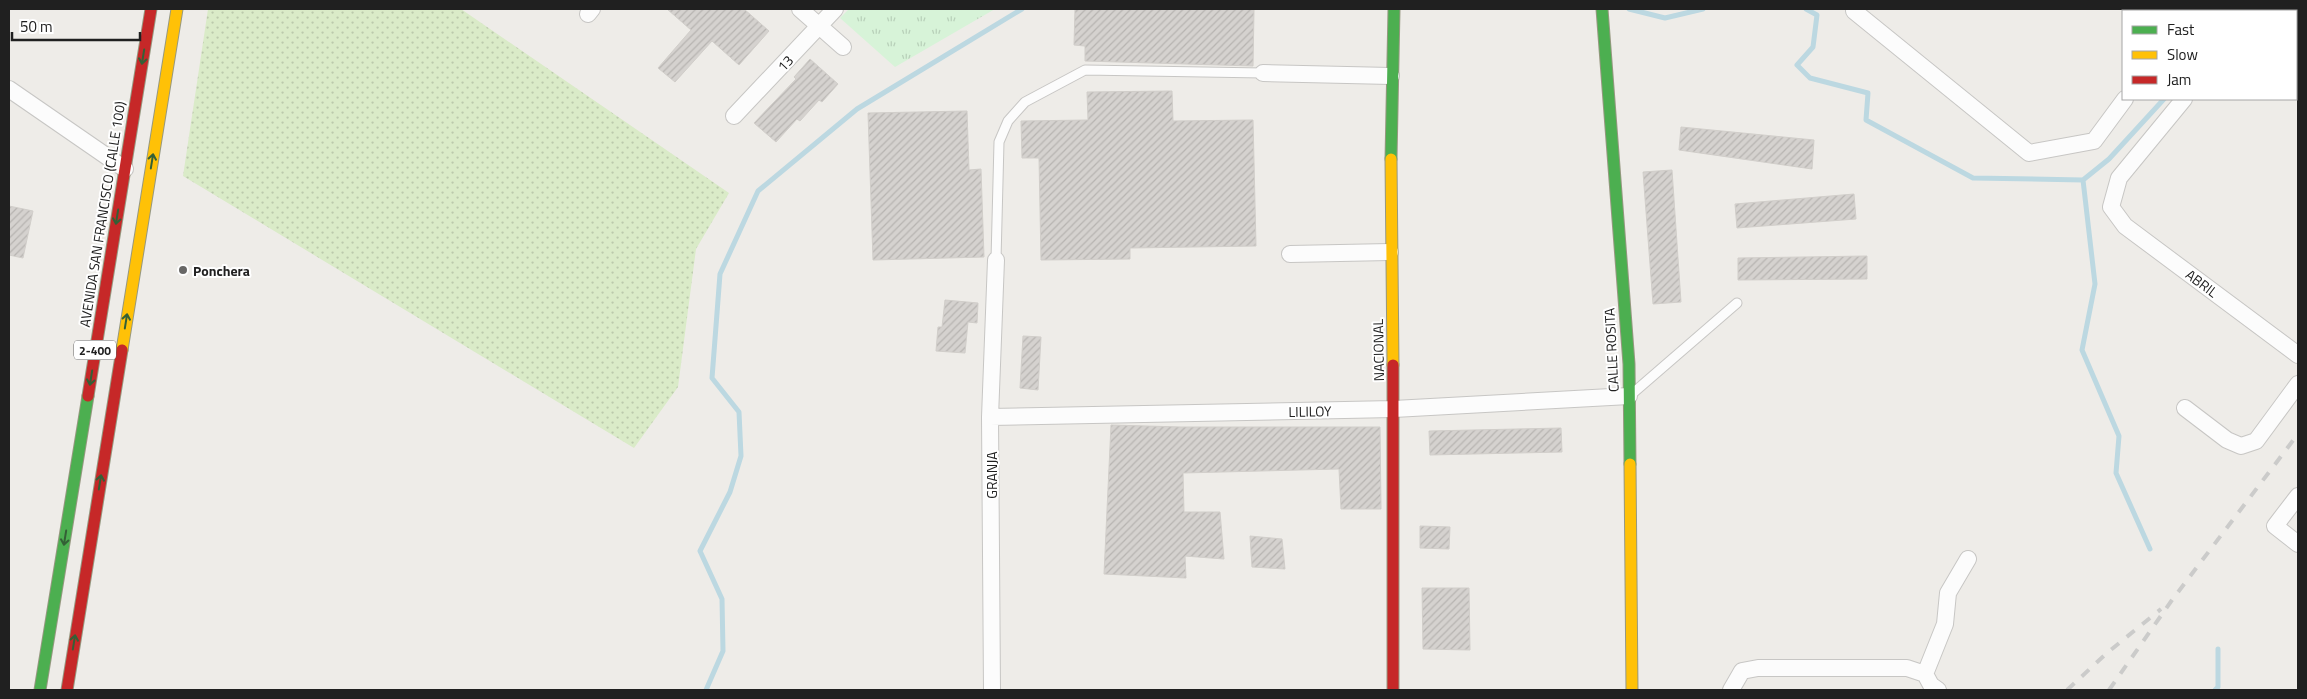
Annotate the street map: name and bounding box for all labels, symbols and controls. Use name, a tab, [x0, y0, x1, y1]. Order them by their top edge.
scale bar	[12, 10, 140, 42]
legend	[2122, 10, 2297, 100]
text: 50 m	[20, 15, 53, 38]
text: Fast	[2167, 18, 2195, 41]
text: Slow	[2167, 43, 2198, 66]
one-way arrow	[137, 49, 147, 65]
street label: 13	[772, 50, 798, 76]
text: Jam	[2167, 68, 2191, 91]
street label: AVENIDA SAN FRANCISCO (CALLE 100)	[74, 100, 130, 328]
one-way arrow	[147, 153, 157, 169]
one-way arrow	[111, 209, 121, 225]
place label: Ponchera	[193, 260, 250, 281]
marker: Ponchera	[177, 264, 189, 276]
street label: ABRIL	[2181, 264, 2223, 302]
street label: CALLE ROSITA	[1598, 307, 1624, 393]
one-way arrow	[121, 314, 131, 330]
street label: NACIONAL	[1367, 318, 1389, 381]
road number: 2-400	[74, 340, 116, 360]
one-way arrow	[85, 369, 95, 385]
street label: LILILOY	[1288, 400, 1332, 422]
street label: GRANJA	[981, 451, 1002, 499]
one-way arrow	[96, 474, 106, 490]
one-way arrow	[59, 530, 69, 546]
one-way arrow	[70, 634, 80, 650]

